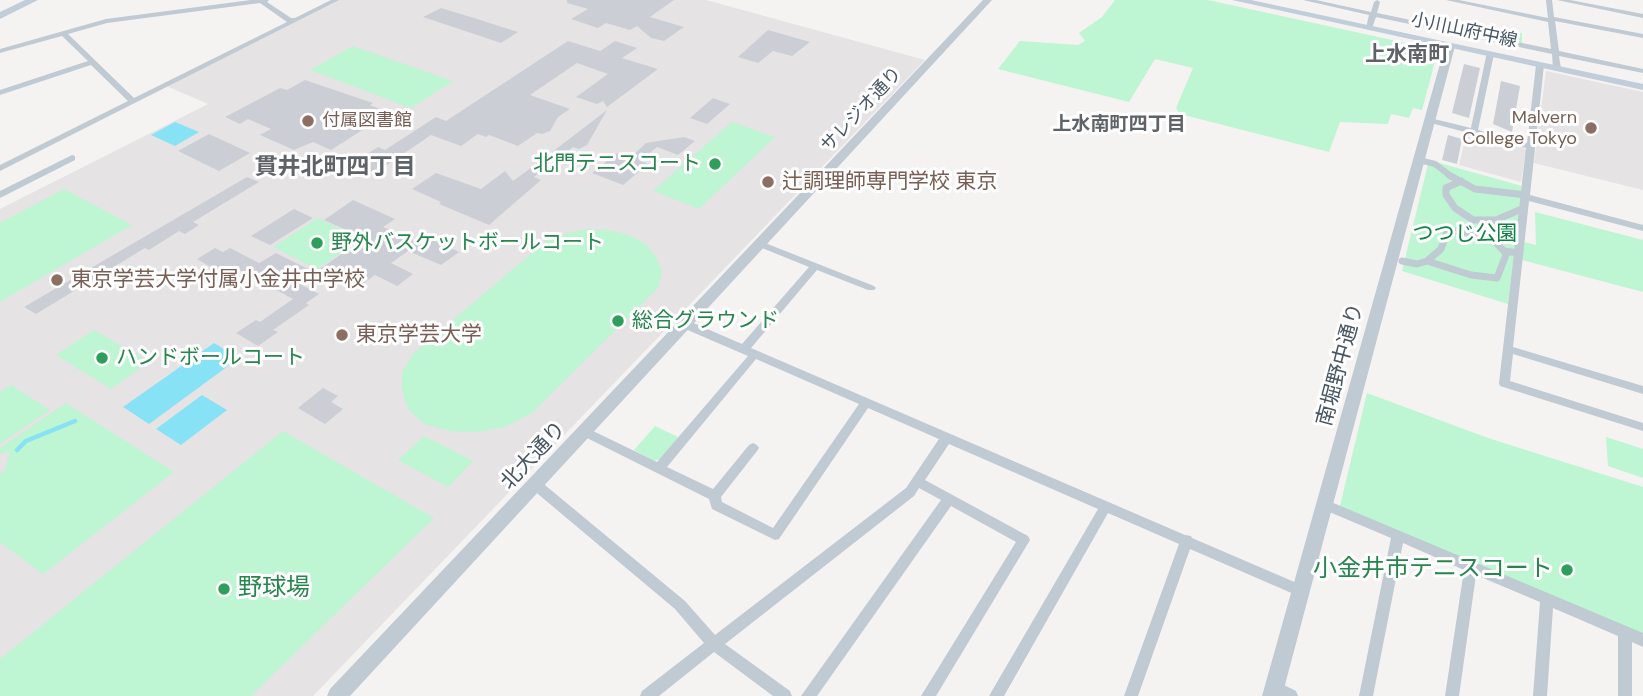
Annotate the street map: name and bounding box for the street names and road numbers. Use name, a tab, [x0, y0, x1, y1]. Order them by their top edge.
street label: 小川山府中線	[1409, 9, 1519, 53]
street label: サレジオ通り	[817, 63, 907, 157]
street label: 南堀野中通り	[1313, 301, 1369, 429]
street label: 北大通り	[496, 417, 572, 495]

